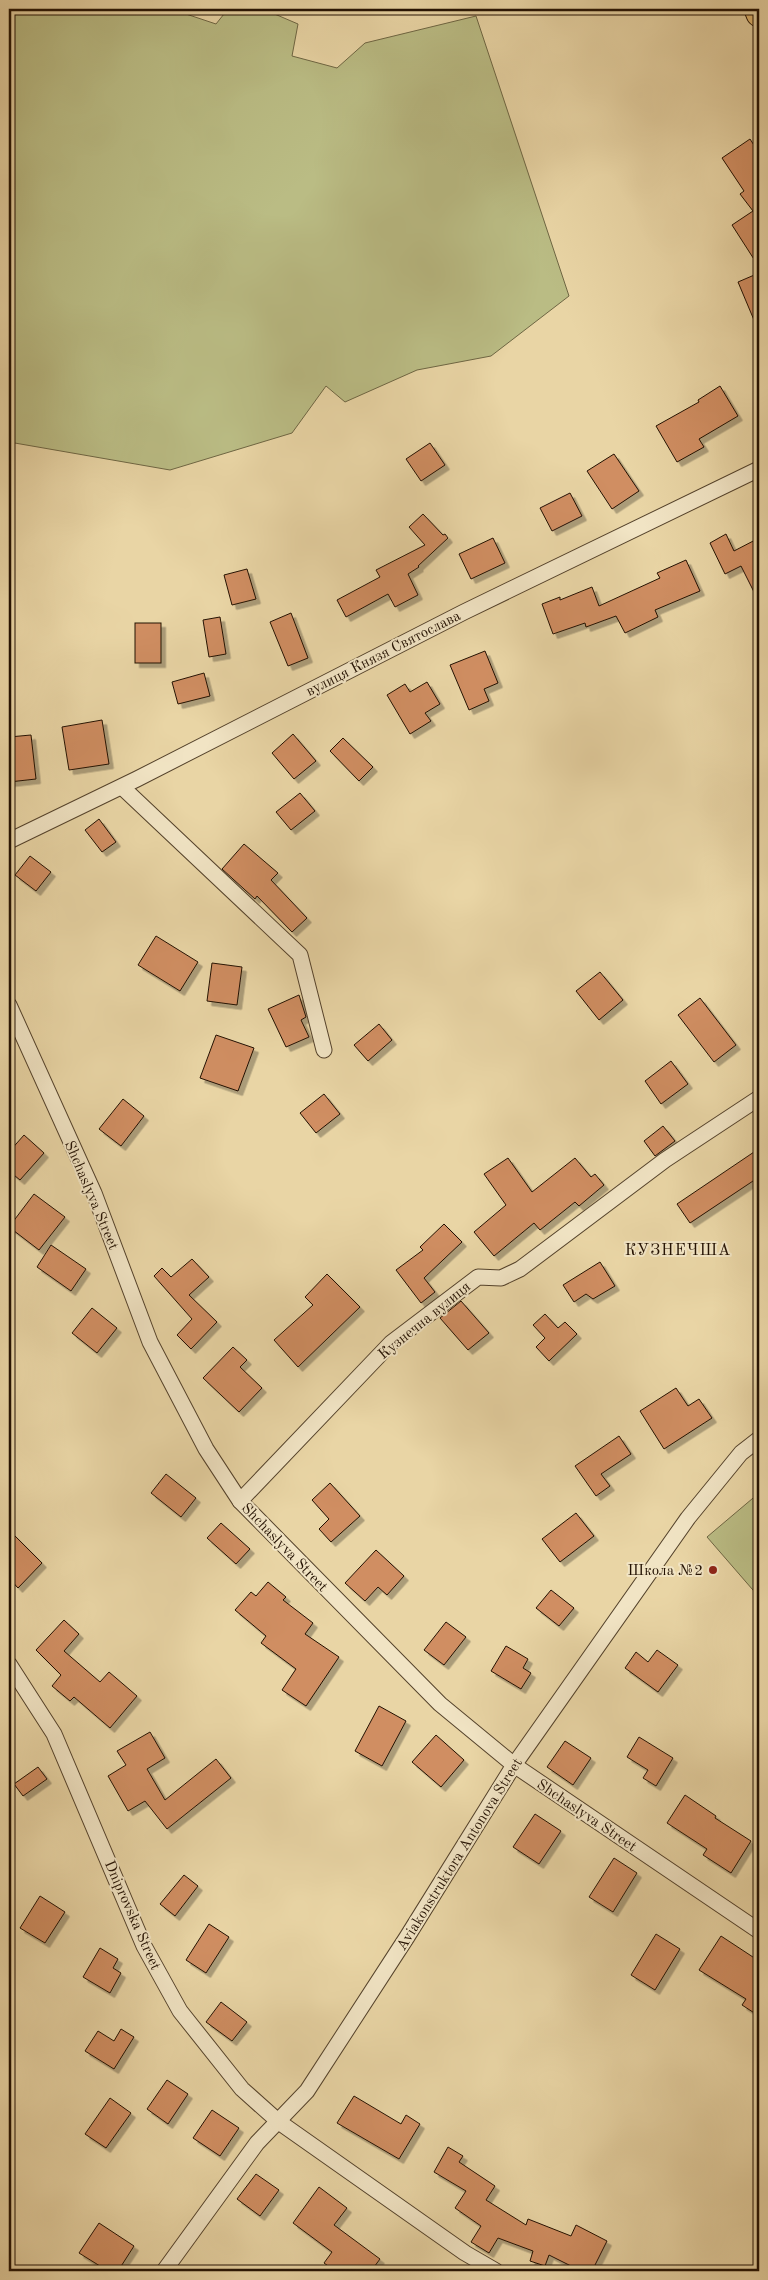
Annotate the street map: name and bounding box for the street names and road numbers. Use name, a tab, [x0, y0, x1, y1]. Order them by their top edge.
street label: вулиця Князя Святослава	[304, 609, 464, 700]
street label: Shchaslyva Street	[61, 1139, 120, 1252]
street label: Кузнечна вулиця	[376, 1279, 474, 1363]
street label: Shchaslyva Street	[238, 1501, 330, 1595]
street label: Aviakonstruktora Antonova Street	[395, 1756, 526, 1954]
street label: Shchaslyva Street	[534, 1777, 639, 1855]
street label: Dniprovska Street	[101, 1859, 163, 1973]

